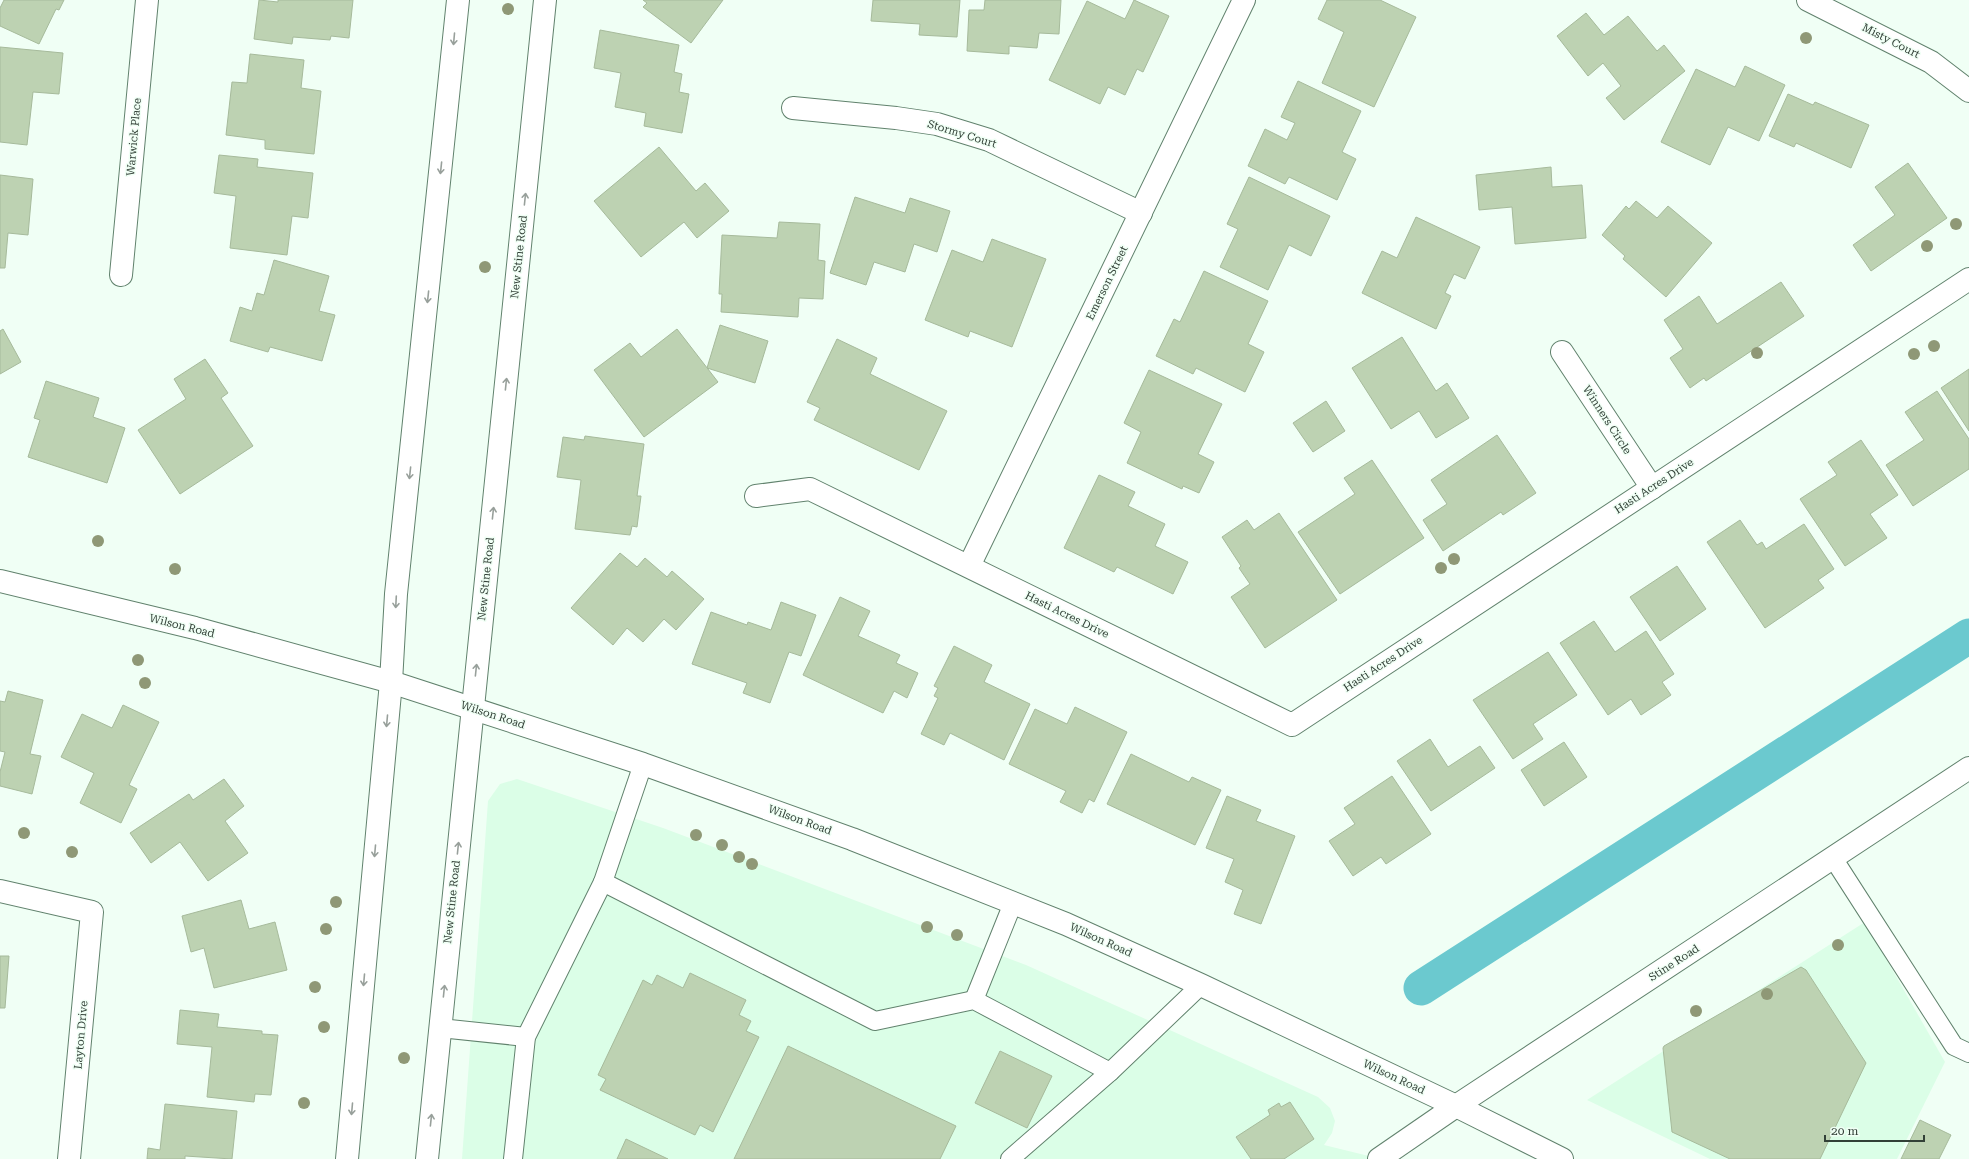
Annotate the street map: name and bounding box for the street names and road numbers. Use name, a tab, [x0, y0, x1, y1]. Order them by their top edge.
street label: Misty Court	[1860, 21, 1922, 61]
street label: Warwick Place	[124, 97, 144, 177]
street label: Stormy Court	[926, 117, 998, 151]
street label: New Stine Road	[508, 215, 530, 299]
street label: Emerson Street	[1083, 244, 1131, 322]
street label: Winners Circle	[1580, 383, 1634, 457]
street label: Hasti Acres Drive	[1612, 456, 1696, 516]
street label: New Stine Road	[475, 537, 497, 621]
street label: Hasti Acres Drive	[1023, 589, 1111, 641]
street label: Wilson Road	[148, 612, 216, 640]
street label: Hasti Acres Drive	[1341, 634, 1425, 694]
street label: Wilson Road	[459, 698, 527, 732]
street label: Wilson Road	[766, 802, 834, 838]
street label: New Stine Road	[441, 860, 463, 944]
street label: Wilson Road	[1068, 920, 1134, 960]
street label: Stine Road	[1646, 942, 1702, 984]
street label: Layton Drive	[72, 1000, 90, 1070]
street label: Wilson Road	[1361, 1057, 1427, 1097]

